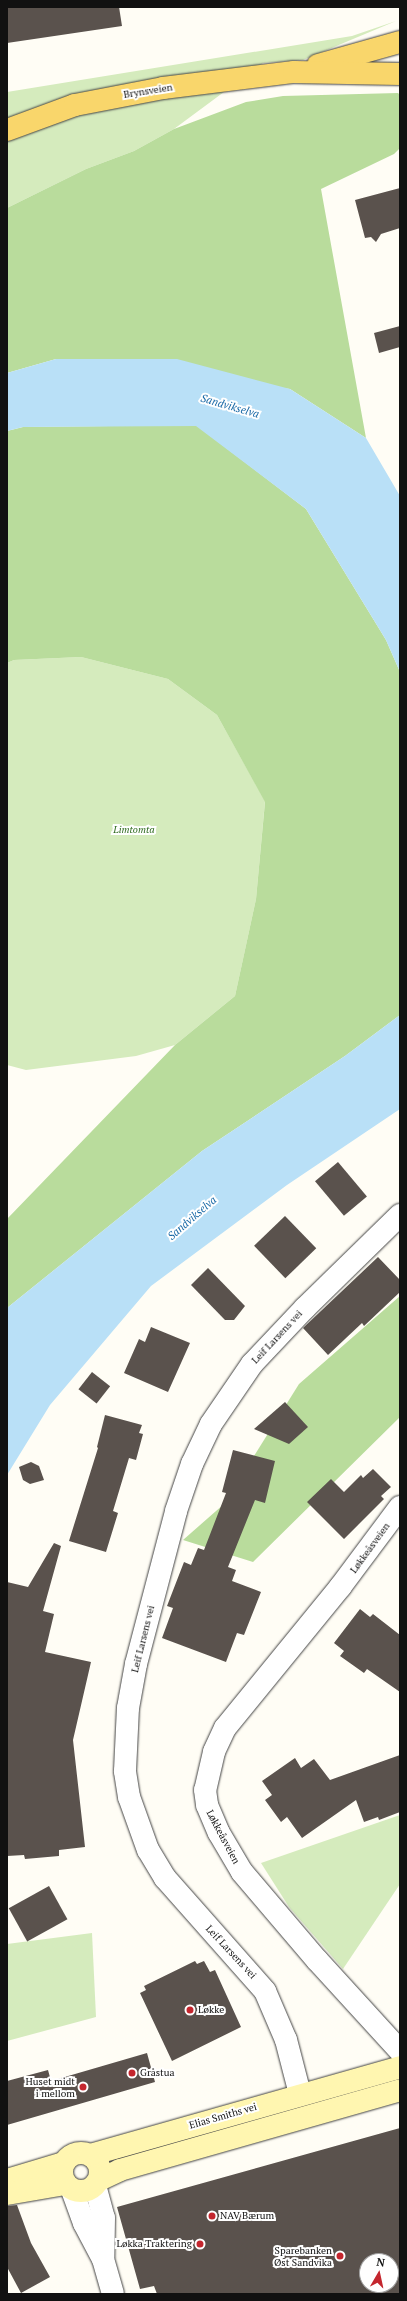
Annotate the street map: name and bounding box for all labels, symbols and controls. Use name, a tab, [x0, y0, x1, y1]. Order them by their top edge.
street label: Brynsveien	[123, 81, 173, 101]
water label: Sandvikselva	[199, 391, 261, 421]
park label: Limtomta	[113, 824, 155, 836]
water label: Sandvikselva	[165, 1193, 219, 1243]
street label: Leif Larsens vei	[249, 1308, 305, 1366]
street label: Løkkeåsveien	[348, 1520, 392, 1576]
street label: Leif Larsens vei	[129, 1604, 157, 1674]
street label: Løkkeåsveien	[204, 1808, 242, 1866]
street label: Leif Larsens vei	[203, 1923, 259, 1981]
place label: Løkke	[198, 2004, 224, 2016]
marker: Løkke	[185, 2005, 195, 2015]
place label: Gråstua	[140, 2067, 175, 2079]
marker: Gråstua	[127, 2068, 137, 2078]
place label: Huset midt i mellom	[26, 2075, 75, 2098]
marker: Huset midt i mellom	[78, 2082, 88, 2092]
street label: Elias Smiths vei	[188, 2101, 258, 2131]
place label: NAV Bærum	[220, 2210, 275, 2222]
marker: NAV Bærum	[207, 2211, 217, 2221]
place label: Løkka Traktering	[116, 2238, 192, 2250]
marker: Løkka Traktering	[195, 2239, 205, 2249]
place label: Sparebanken Øst Sandvika	[274, 2244, 332, 2268]
marker: Sparebanken Øst Sandvika	[335, 2251, 345, 2261]
north arrow	[359, 2253, 399, 2293]
text: N	[376, 2255, 386, 2270]

